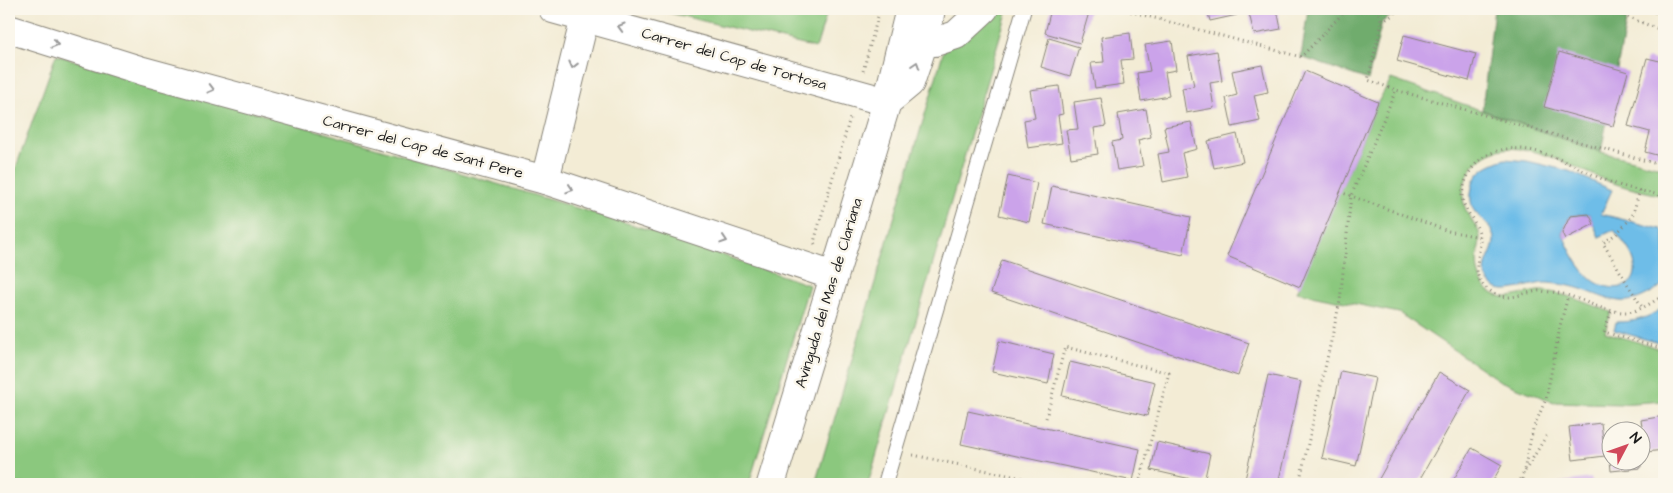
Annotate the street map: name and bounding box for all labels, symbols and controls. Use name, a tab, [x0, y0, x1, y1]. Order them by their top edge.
one-way arrow	[617, 23, 625, 33]
street label: Carrer del Cap de Tortosa	[639, 23, 829, 96]
one-way arrow	[51, 38, 59, 48]
one-way arrow	[568, 60, 579, 69]
one-way arrow	[910, 61, 920, 70]
one-way arrow	[207, 84, 215, 94]
street label: Carrer del Cap de Sant Pere	[320, 110, 526, 184]
one-way arrow	[566, 183, 574, 193]
street label: Avinguda del Mas de Clariana	[790, 195, 869, 391]
one-way arrow	[720, 234, 728, 244]
north arrow	[1600, 420, 1650, 470]
text: N	[1625, 428, 1646, 448]

